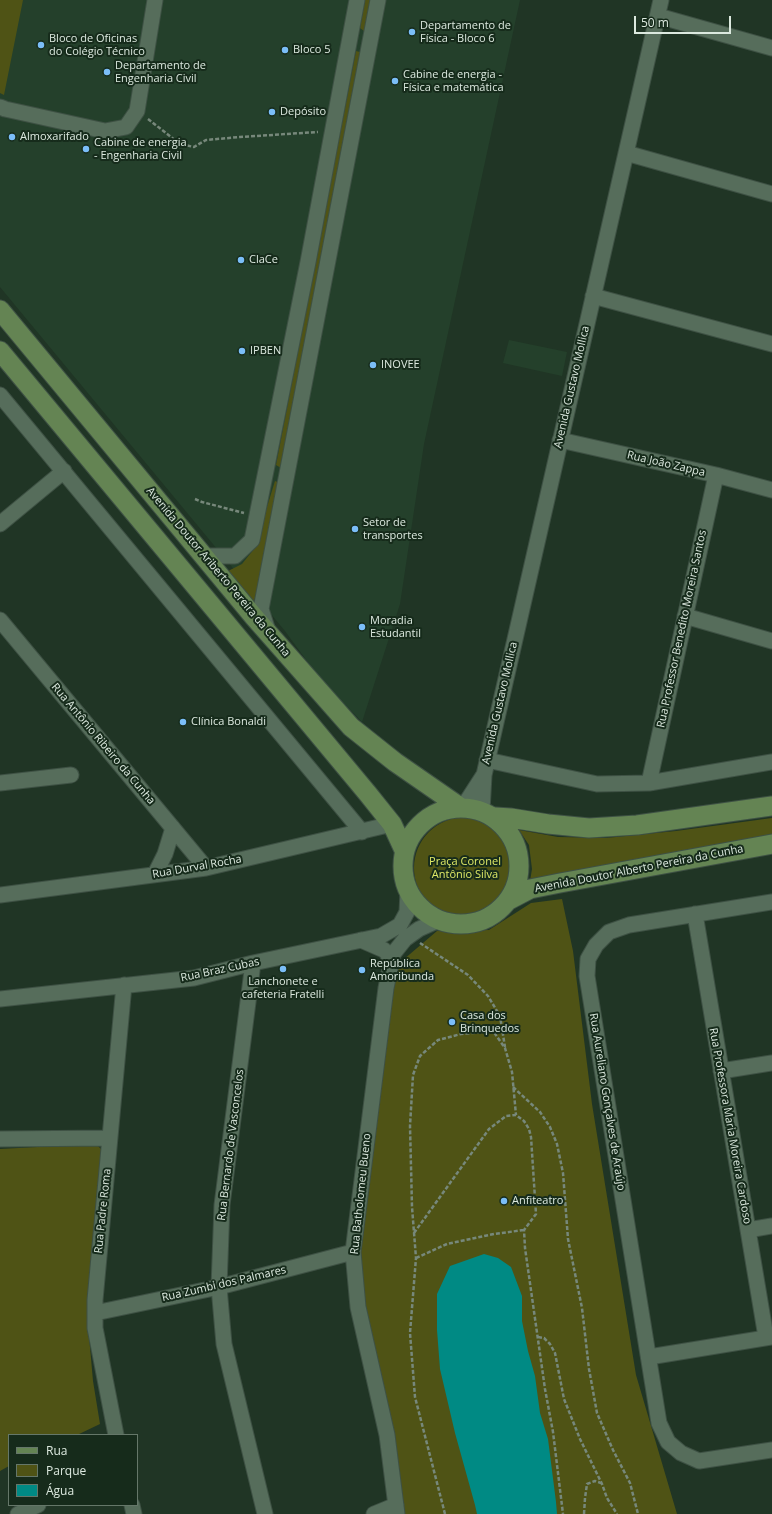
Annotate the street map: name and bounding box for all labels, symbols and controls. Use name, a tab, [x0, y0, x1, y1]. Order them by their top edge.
scale bar	[636, 8, 733, 34]
text: 50 m	[641, 14, 669, 31]
place label: Departamento de Física - Bloco 6	[420, 19, 511, 45]
marker: Departamento de Física - Bloco 6	[407, 27, 417, 37]
place label: Bloco de Oficinas do Colégio Técnico	[49, 32, 145, 58]
marker: Bloco de Oficinas do Colégio Técnico	[36, 40, 46, 50]
place label: Bloco 5	[293, 43, 331, 57]
marker: Bloco 5	[280, 45, 290, 55]
place label: Departamento de Engenharia Civil	[115, 59, 206, 85]
marker: Departamento de Engenharia Civil	[102, 67, 112, 77]
place label: Cabine de energia - Física e matemática	[403, 68, 504, 94]
marker: Cabine de energia - Física e matemática	[390, 76, 400, 86]
place label: Depósito	[280, 105, 326, 119]
marker: Depósito	[267, 107, 277, 117]
place label: Almoxarifado	[20, 130, 89, 144]
marker: Almoxarifado	[7, 132, 17, 142]
place label: Cabine de energia - Engenharia Civil	[94, 136, 187, 162]
marker: Cabine de energia - Engenharia Civil	[81, 144, 91, 154]
place label: ClaCe	[249, 253, 278, 267]
marker: ClaCe	[236, 255, 246, 265]
street label: Avenida Gustavo Mollica	[552, 325, 592, 449]
place label: IPBEN	[250, 344, 281, 358]
marker: IPBEN	[237, 346, 247, 356]
place label: INOVEE	[381, 358, 420, 372]
marker: INOVEE	[368, 360, 378, 370]
street label: Rua João Zappa	[626, 449, 706, 479]
street label: Avenida Doutor Ariberto Pereira da Cunha	[143, 485, 293, 659]
place label: Setor de transportes	[363, 516, 423, 542]
marker: Setor de transportes	[350, 524, 360, 534]
street label: Rua Professor Benedito Moreira Santos	[655, 529, 709, 729]
place label: Moradia Estudantil	[370, 614, 421, 640]
marker: Moradia Estudantil	[357, 622, 367, 632]
street label: Avenida Gustavo Mollica	[480, 641, 520, 765]
street label: Rua Antônio Ribeiro da Cunha	[48, 681, 158, 807]
place label: Clínica Bonaldi	[191, 715, 266, 729]
marker: Clínica Bonaldi	[178, 717, 188, 727]
street label: Avenida Doutor Alberto Pereira da Cunha	[534, 842, 744, 896]
street label: Rua Durval Rocha	[151, 853, 243, 881]
park label: Praça Coronel Antônio Silva	[429, 855, 501, 881]
street label: Rua Braz Cubas	[180, 955, 260, 985]
place label: República Amoribunda	[370, 957, 434, 983]
marker: Lanchonete e cafeteria Fratelli	[278, 964, 288, 974]
marker: República Amoribunda	[357, 965, 367, 975]
place label: Lanchonete e cafeteria Fratelli	[242, 975, 324, 1001]
place label: Casa dos Brinquedos	[460, 1009, 519, 1035]
street label: Rua Aureliano Gonçalves de Araújo	[586, 1012, 628, 1192]
marker: Casa dos Brinquedos	[447, 1017, 457, 1027]
street label: Rua Professora Maria Moreira Cardoso	[706, 1027, 754, 1225]
street label: Rua Bernardo de Vasconcelos	[215, 1069, 247, 1221]
street label: Rua Batholomeu Bueno	[348, 1133, 374, 1255]
street label: Rua Padre Roma	[92, 1168, 114, 1254]
place label: Anfiteatro	[512, 1194, 563, 1208]
marker: Anfiteatro	[499, 1196, 509, 1206]
street label: Rua Zumbi dos Palmares	[161, 1263, 287, 1305]
legend	[8, 1434, 138, 1506]
text: Rua	[46, 1442, 67, 1459]
text: Parque	[46, 1462, 86, 1479]
text: Água	[46, 1482, 74, 1499]

